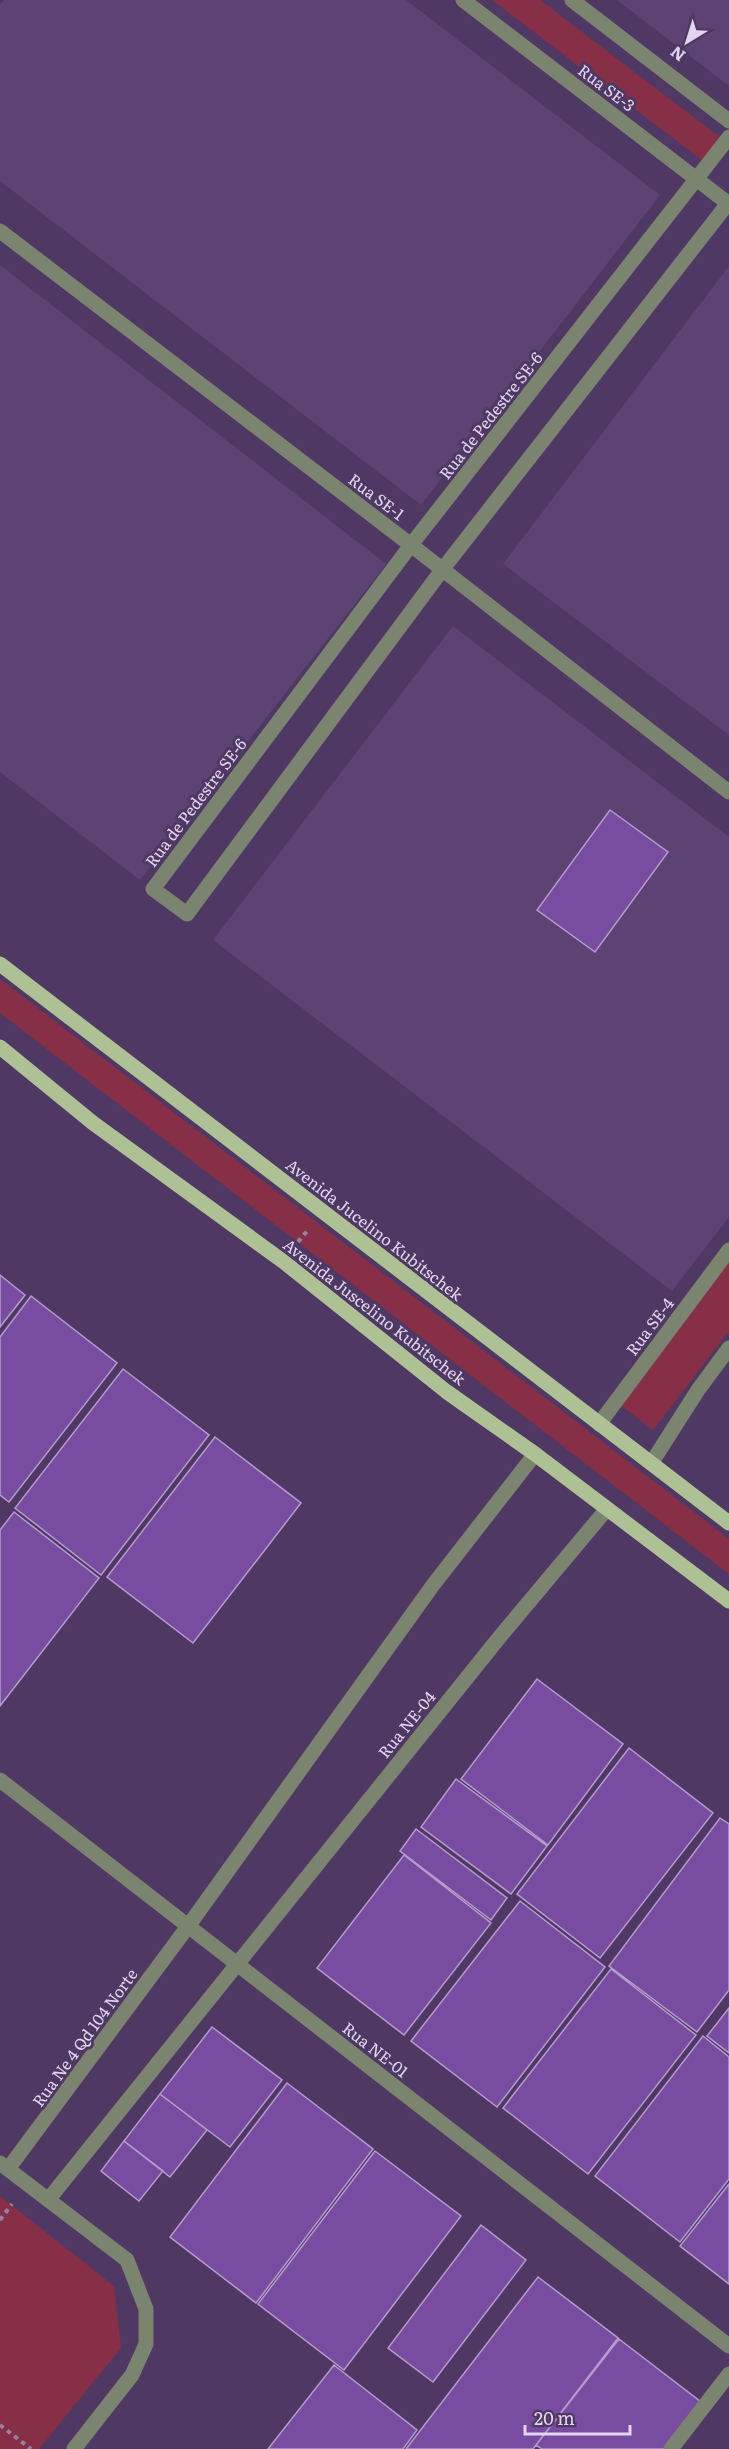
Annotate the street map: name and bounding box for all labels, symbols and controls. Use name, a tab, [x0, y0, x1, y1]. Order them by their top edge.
north arrow	[657, 12, 717, 72]
text: N	[664, 41, 690, 68]
street label: Rua SE-3	[573, 58, 641, 116]
street label: Rua de Pedestre SE-6	[433, 346, 548, 484]
street label: Rua SE-1	[344, 467, 410, 525]
street label: Rua de Pedestre SE-6	[139, 732, 252, 871]
street label: Avenida Jucelino Kubitschek	[281, 1152, 469, 1306]
street label: Avenida Juscelino Kubitschek	[279, 1232, 472, 1390]
street label: Rua SE-4	[619, 1292, 679, 1360]
street label: Rua NE-04	[371, 1685, 441, 1763]
street label: Rua Ne 4 Qd 104 Norte	[26, 1963, 142, 2111]
street label: Rua NE-01	[338, 2016, 414, 2083]
scale bar	[525, 2398, 630, 2436]
text: 20 m	[534, 2404, 575, 2431]

